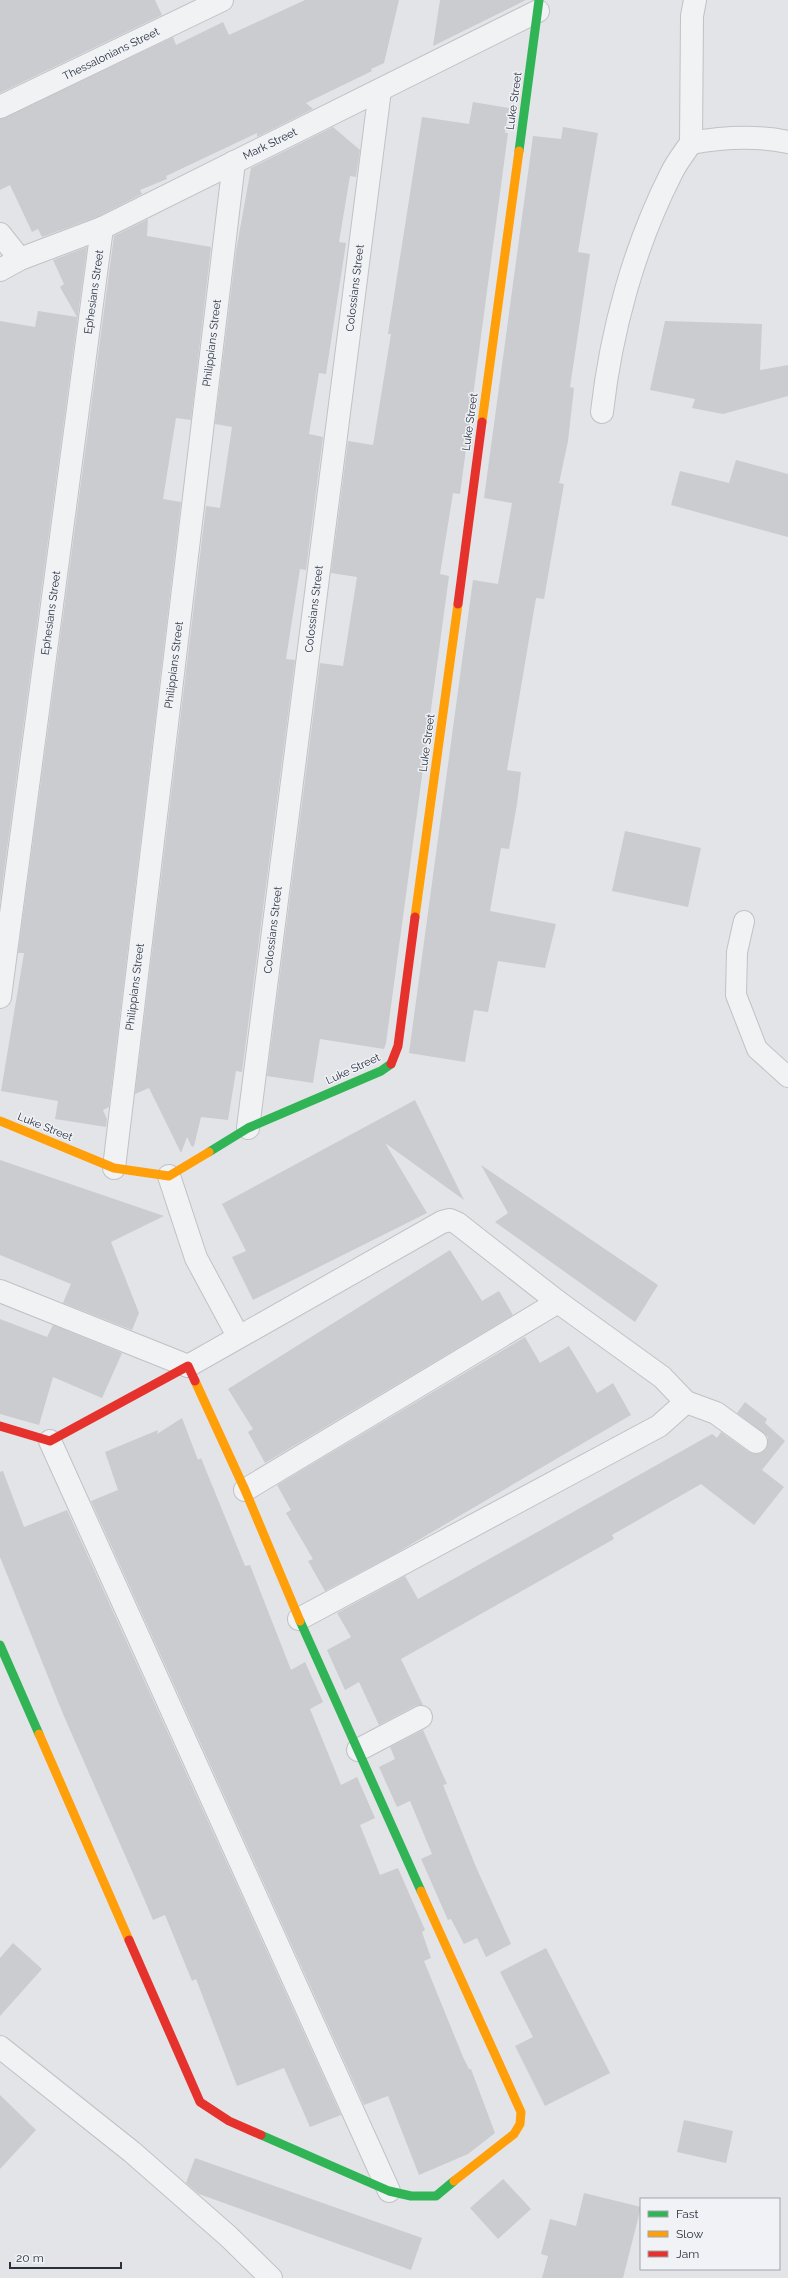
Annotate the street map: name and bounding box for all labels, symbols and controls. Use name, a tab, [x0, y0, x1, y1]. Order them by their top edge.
street label: Thessalonians Street	[61, 25, 162, 83]
street label: Luke Street	[504, 71, 525, 131]
street label: Mark Street	[241, 125, 299, 163]
street label: Colossians Street	[343, 243, 367, 332]
street label: Ephesians Street	[82, 249, 106, 335]
street label: Philippians Street	[200, 298, 224, 387]
street label: Luke Street	[460, 392, 481, 452]
street label: Colossians Street	[302, 564, 326, 653]
street label: Ephesians Street	[39, 570, 63, 656]
street label: Philippians Street	[162, 620, 186, 709]
street label: Luke Street	[417, 713, 438, 773]
street label: Colossians Street	[261, 885, 285, 974]
street label: Philippians Street	[123, 942, 147, 1031]
street label: Luke Street	[324, 1051, 382, 1087]
street label: Luke Street	[16, 1110, 75, 1144]
legend	[640, 2198, 780, 2270]
text: Fast	[676, 2207, 699, 2221]
text: Slow	[676, 2227, 703, 2241]
scale bar	[10, 2244, 121, 2270]
text: Jam	[676, 2247, 699, 2261]
text: 20 m	[16, 2251, 44, 2265]

